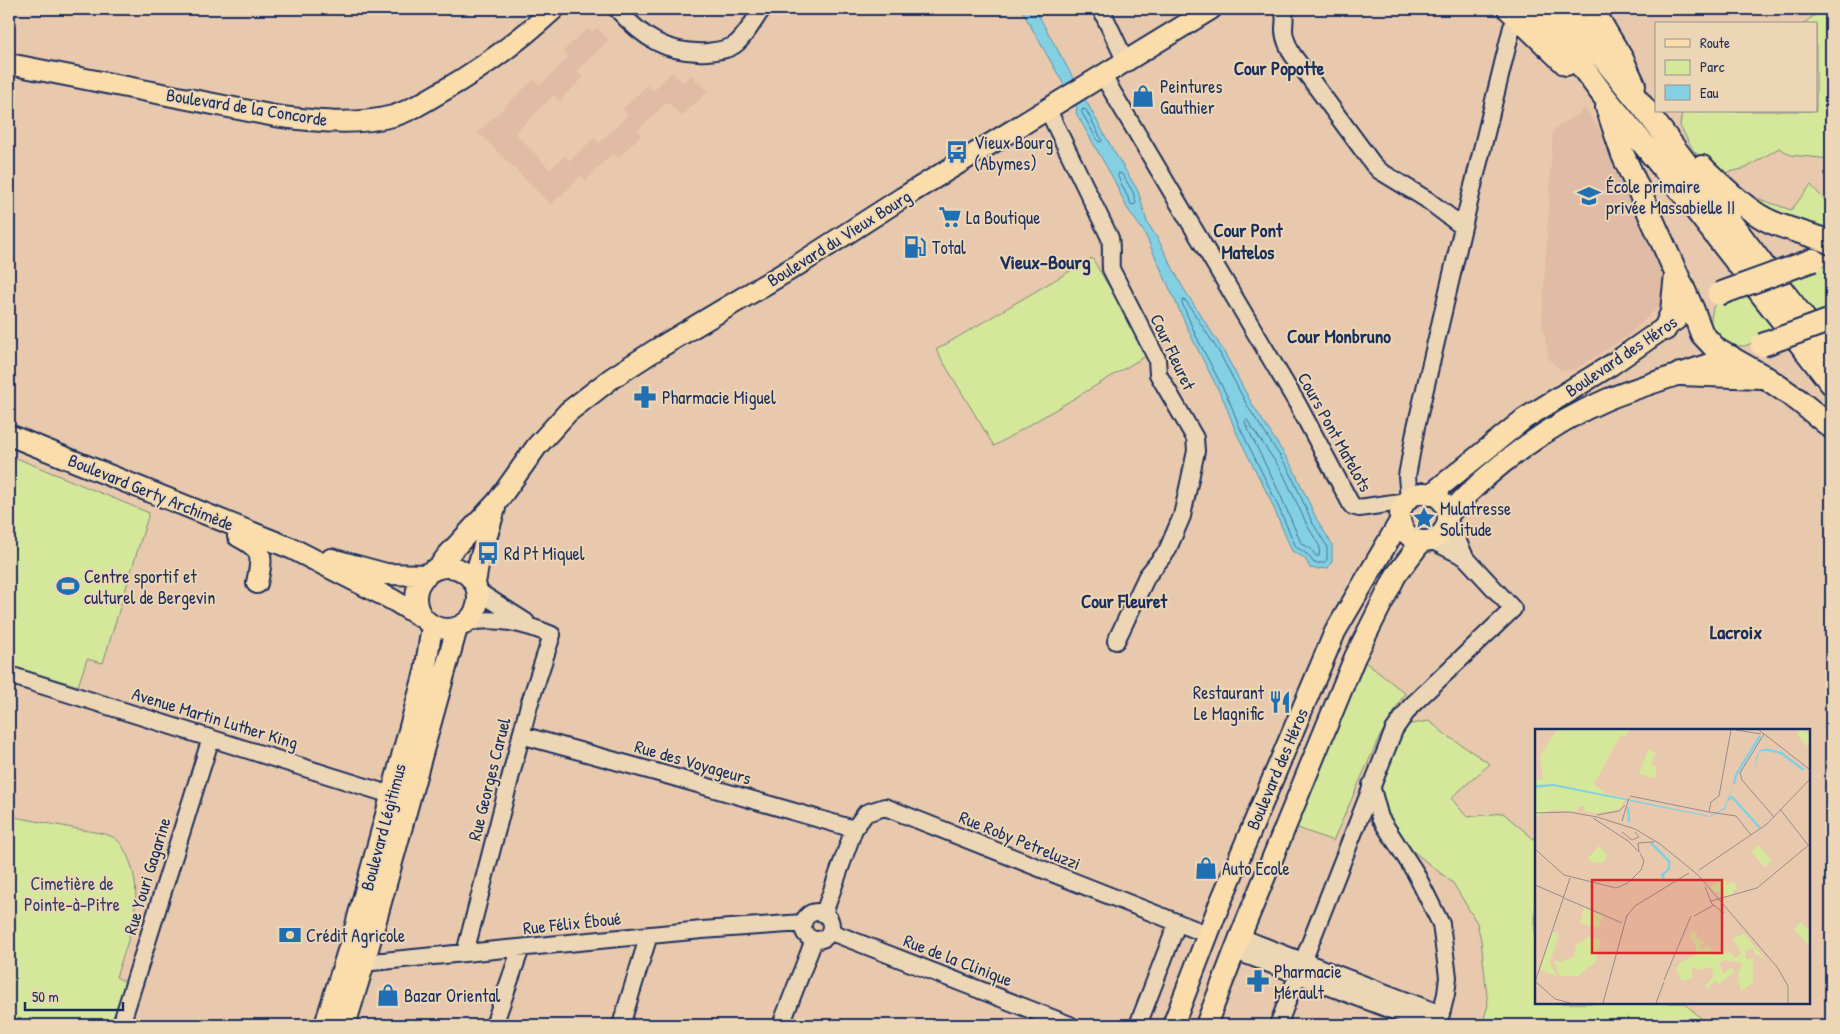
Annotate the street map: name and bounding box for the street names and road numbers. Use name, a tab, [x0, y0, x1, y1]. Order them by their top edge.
street label: Boulevard de la Concorde	[165, 82, 329, 132]
street label: Boulevard du Vieux Bourg	[762, 184, 916, 292]
street label: Boulevard des Héros	[1560, 309, 1682, 403]
street label: Cour Fleuret	[1144, 310, 1202, 395]
street label: Cours Pont Matelots	[1292, 368, 1378, 496]
street label: Boulevard Gerty Archimède	[65, 447, 237, 537]
street label: Avenue Martin Luther King	[129, 681, 301, 755]
street label: Boulevard des Héros	[1240, 704, 1314, 834]
street label: Rue Georges Caruel	[462, 715, 516, 843]
street label: Rue des Voyageurs	[632, 733, 754, 791]
street label: Boulevard Légitimus	[354, 761, 412, 893]
street label: Rue Roby Petreluzzi	[956, 804, 1084, 876]
street label: Rue Youri Gagarine	[117, 814, 177, 938]
street label: Rue Félix Éboué	[522, 905, 622, 941]
street label: Rue de la Clinique	[900, 928, 1016, 992]

